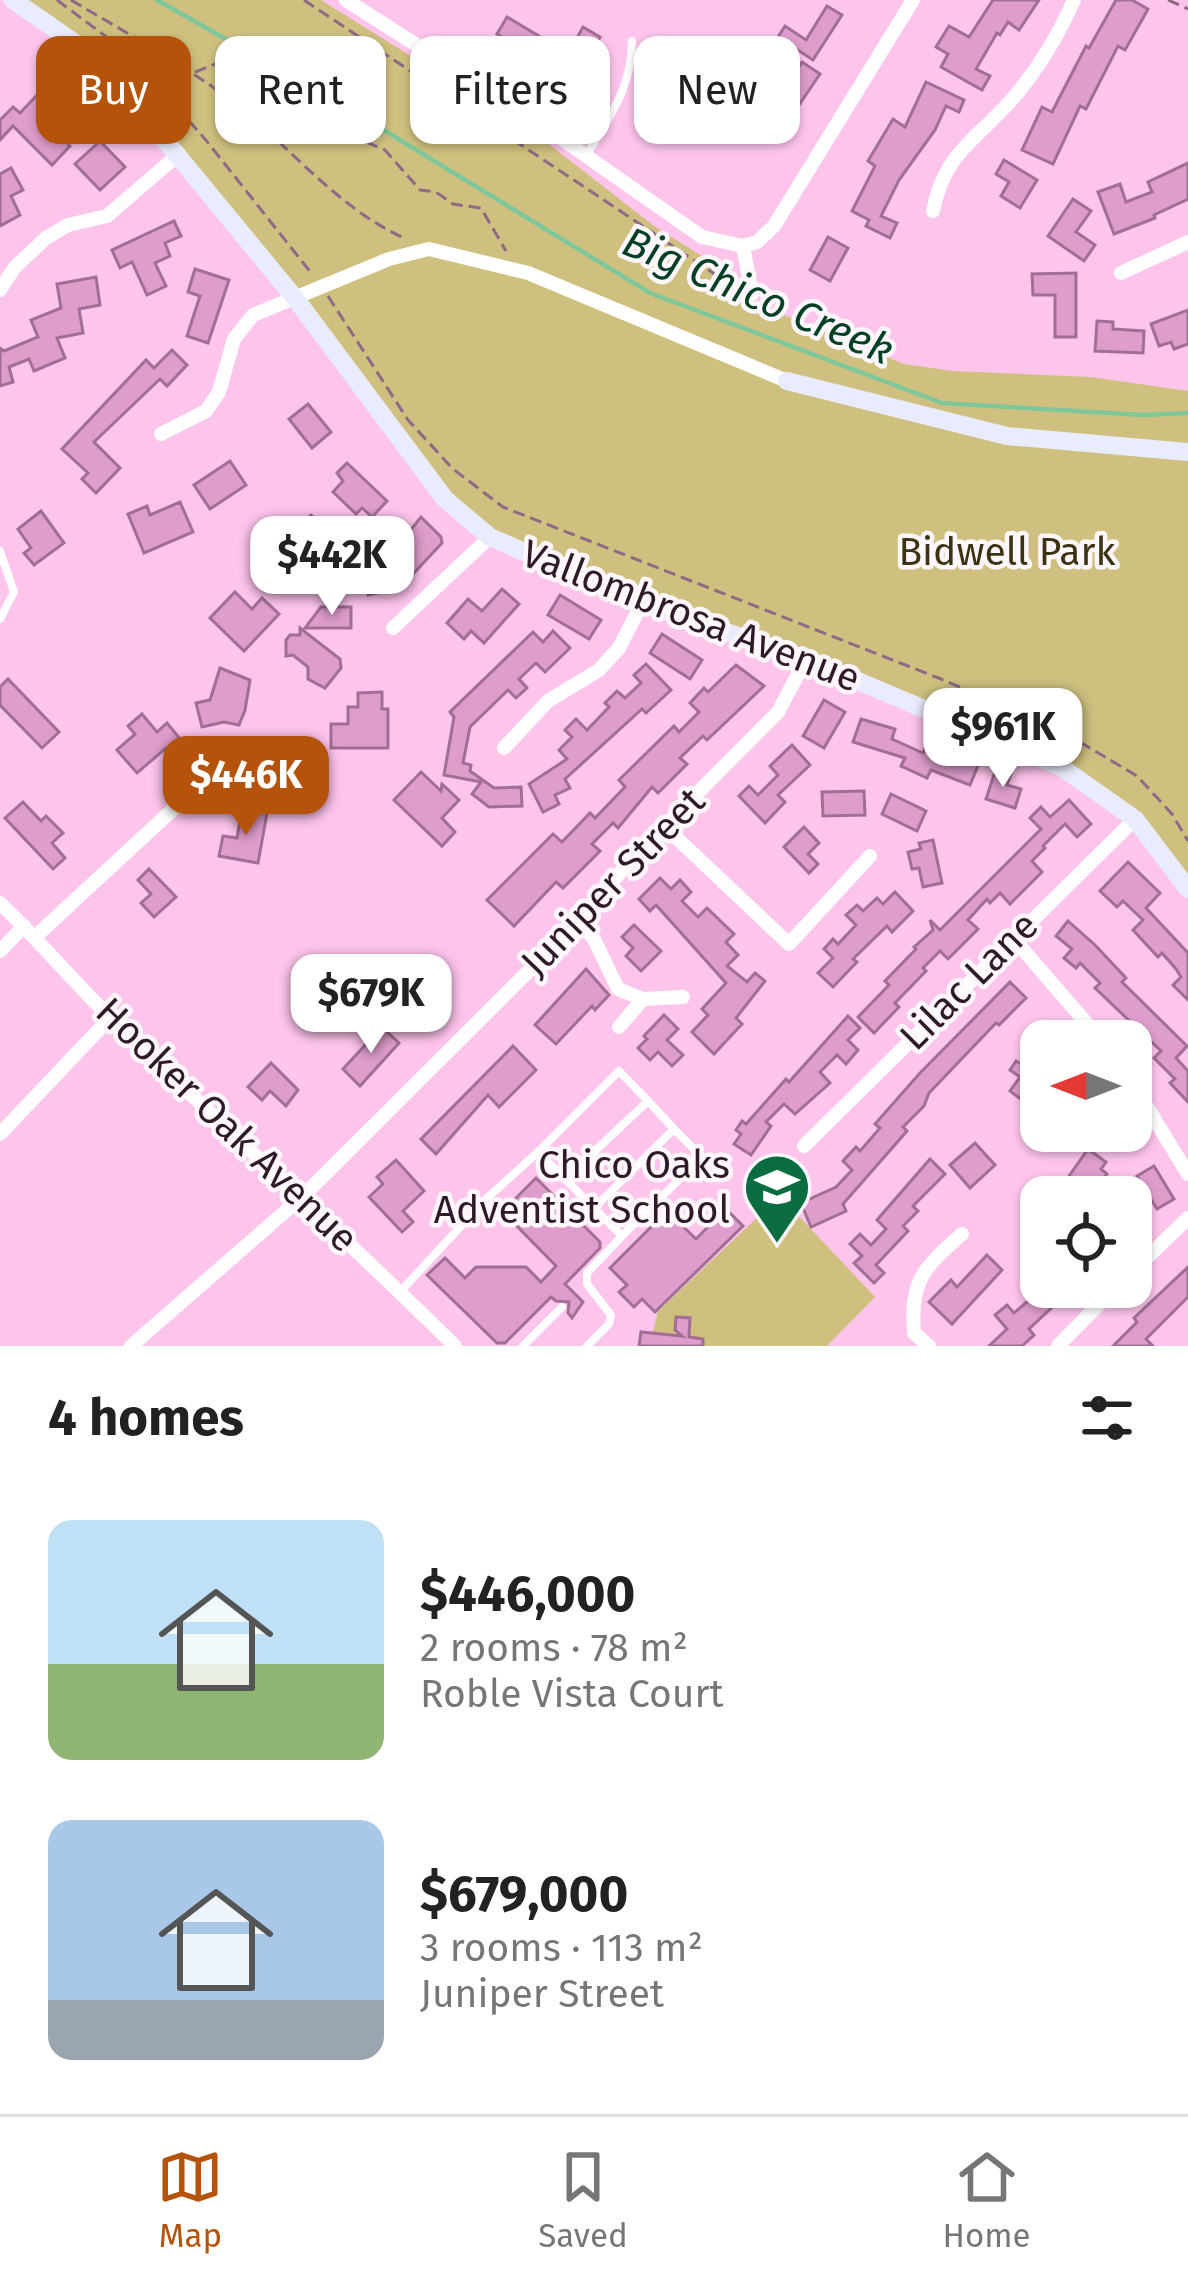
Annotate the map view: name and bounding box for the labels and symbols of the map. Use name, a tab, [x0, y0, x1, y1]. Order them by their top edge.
water label: Big Chico Creek	[615, 217, 901, 375]
pin: $442K	[248, 516, 416, 618]
park label: Bidwell Park	[898, 529, 1116, 575]
street label: Vallombrosa Avenue	[515, 530, 867, 702]
pin: $961K	[919, 688, 1087, 790]
pin: $446K	[162, 736, 330, 838]
street label: Juniper Street	[512, 778, 715, 986]
street label: Lilac Lane	[890, 902, 1048, 1060]
pin: $679K	[287, 954, 455, 1056]
street label: Hooker Oak Avenue	[87, 988, 367, 1262]
north arrow	[1020, 1020, 1152, 1152]
place label: Chico Oaks Adventist School	[434, 1142, 730, 1233]
school or university icon: Chico Oaks Adventist School	[742, 1152, 812, 1246]

